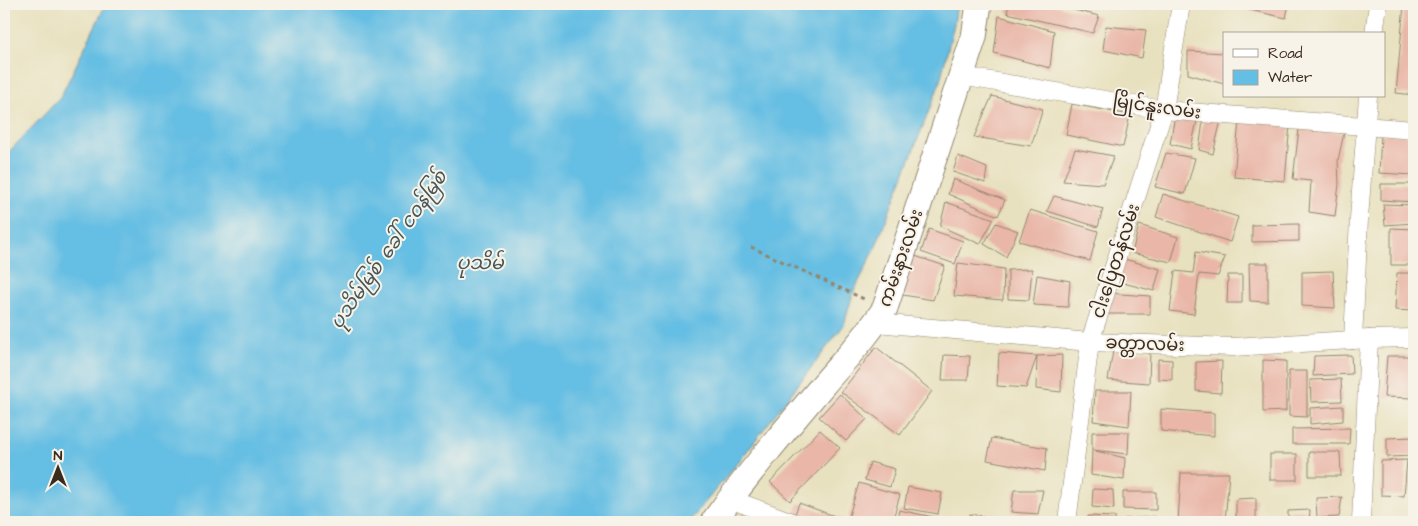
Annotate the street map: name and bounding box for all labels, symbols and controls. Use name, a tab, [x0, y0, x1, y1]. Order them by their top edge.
legend	[1223, 32, 1386, 98]
text: Road	[1268, 43, 1303, 64]
text: Water	[1268, 67, 1312, 88]
street label: မြိုင်နူးလမ်း	[1111, 86, 1203, 128]
water label: ပုသိမ်မြစ် ခေါ် ငဝန်မြစ်	[323, 164, 456, 335]
street label: ငါးပြေတန်လမ်း	[1085, 200, 1148, 322]
street label: ကမ်းနားလမ်း	[872, 205, 931, 311]
water label: ပုသိမ်	[456, 249, 505, 278]
street label: ခတ္တာလမ်း	[1105, 329, 1185, 360]
north arrow	[32, 444, 82, 494]
text: N	[54, 446, 63, 466]

